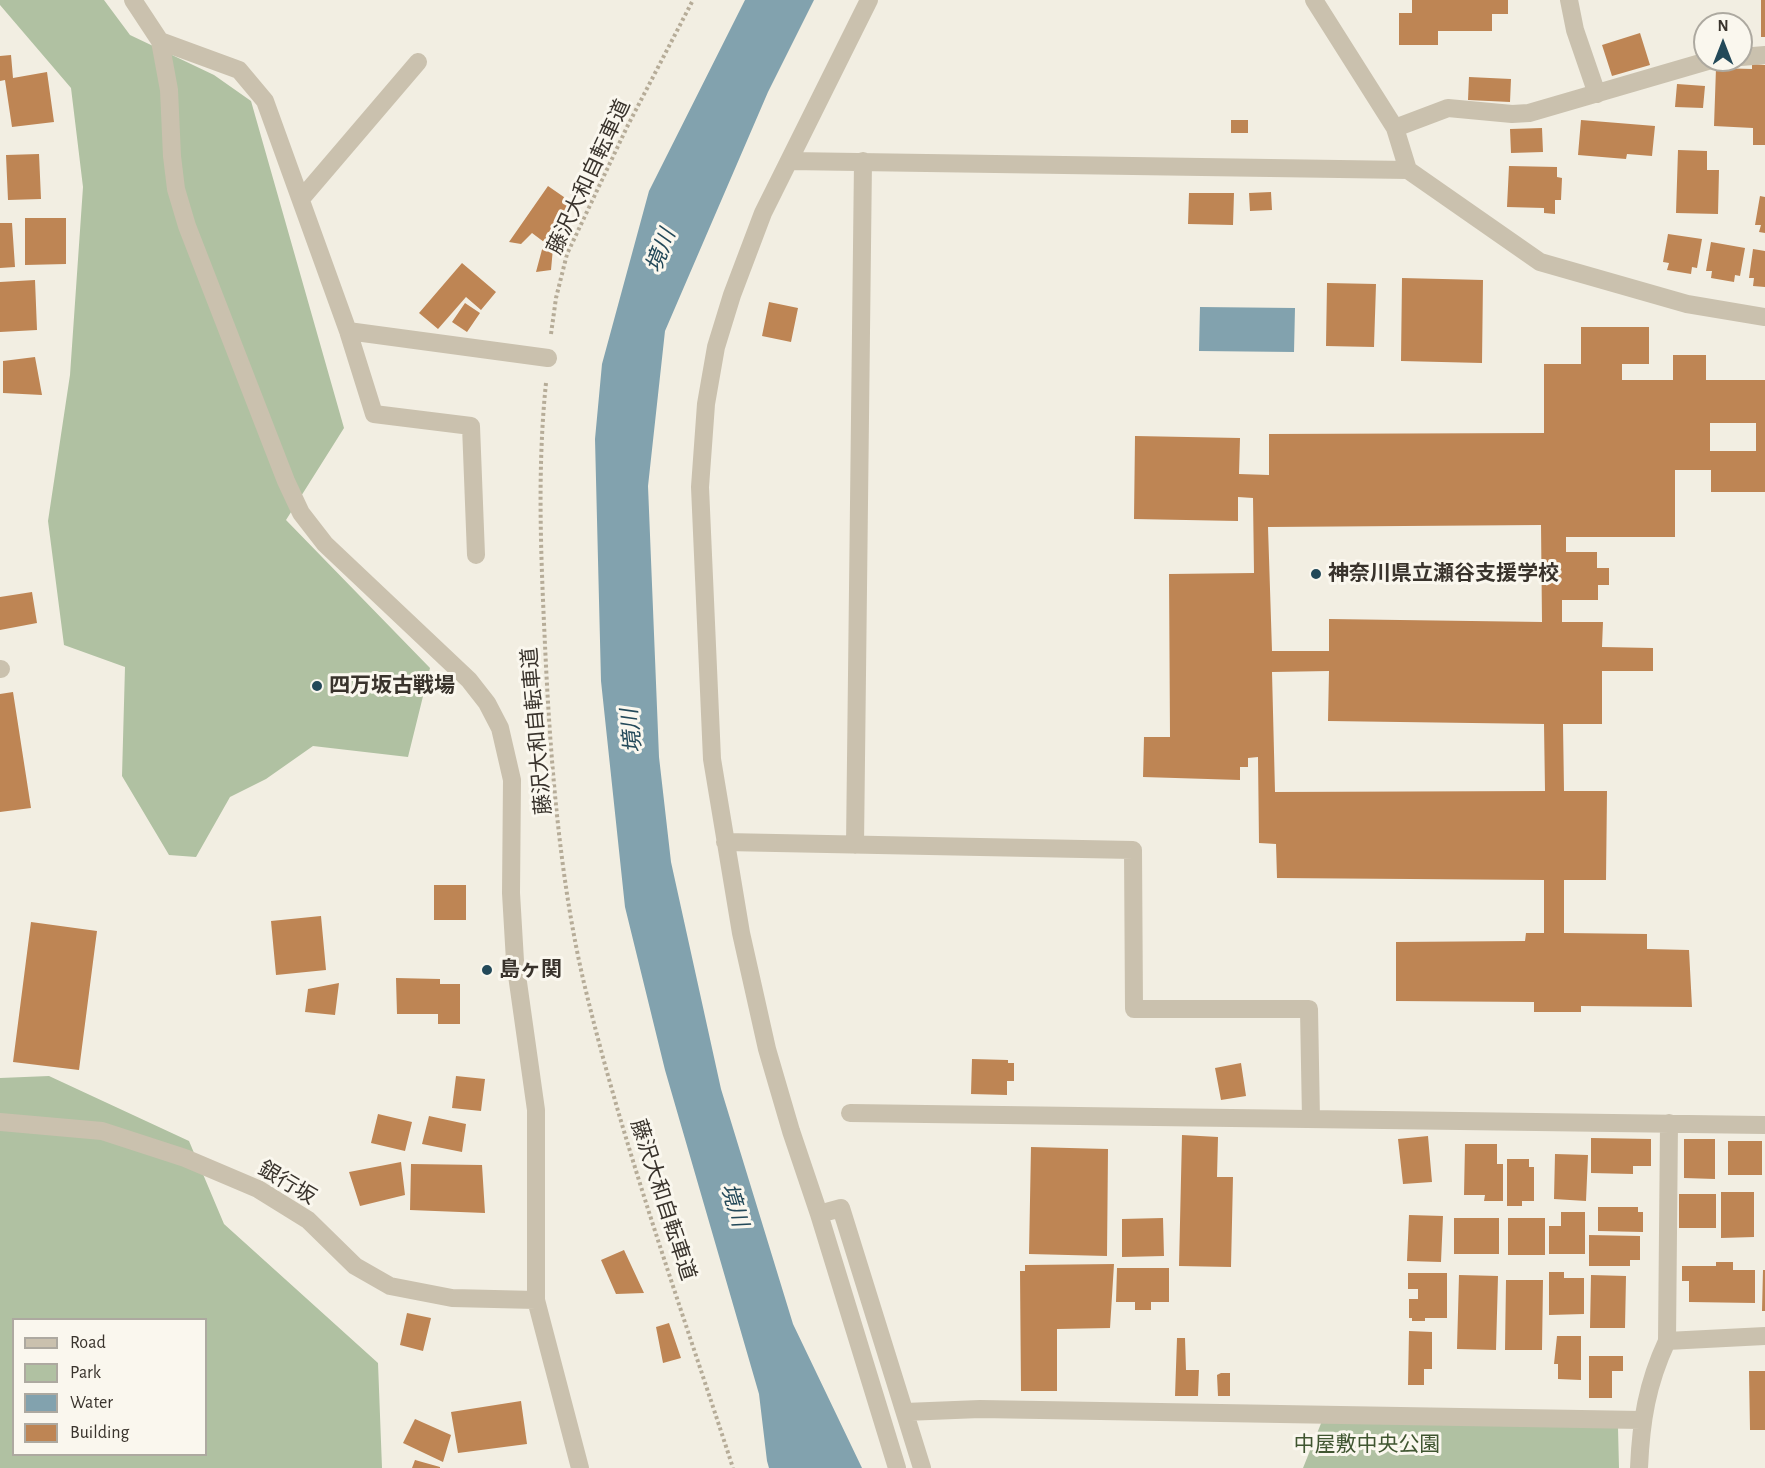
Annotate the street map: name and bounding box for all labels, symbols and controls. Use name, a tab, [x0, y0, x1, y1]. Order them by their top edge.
north arrow	[1693, 12, 1753, 72]
text: N	[1717, 18, 1729, 34]
street label: 藤沢大和自転車道	[542, 96, 636, 258]
water label: 境川	[641, 226, 681, 276]
place label: 神奈川県立瀬谷支援学校	[1328, 561, 1559, 587]
marker: 神奈川県立瀬谷支援学校	[1309, 567, 1323, 581]
street label: 藤沢大和自転車道	[517, 646, 557, 816]
place label: 四万坂古戦場	[329, 673, 455, 699]
marker: 四万坂古戦場	[310, 679, 324, 693]
water label: 境川	[617, 708, 647, 754]
place label: 島ヶ関	[499, 957, 562, 983]
marker: 島ヶ関	[480, 963, 494, 977]
street label: 藤沢大和自転車道	[625, 1116, 701, 1284]
street label: 銀行坂	[254, 1156, 320, 1210]
water label: 境川	[715, 1180, 753, 1230]
legend	[12, 1318, 207, 1456]
text: Road	[70, 1334, 106, 1352]
text: Park	[70, 1364, 101, 1382]
text: Water	[70, 1394, 113, 1412]
text: Building	[70, 1424, 129, 1442]
park label: 中屋敷中央公園	[1294, 1432, 1440, 1458]

